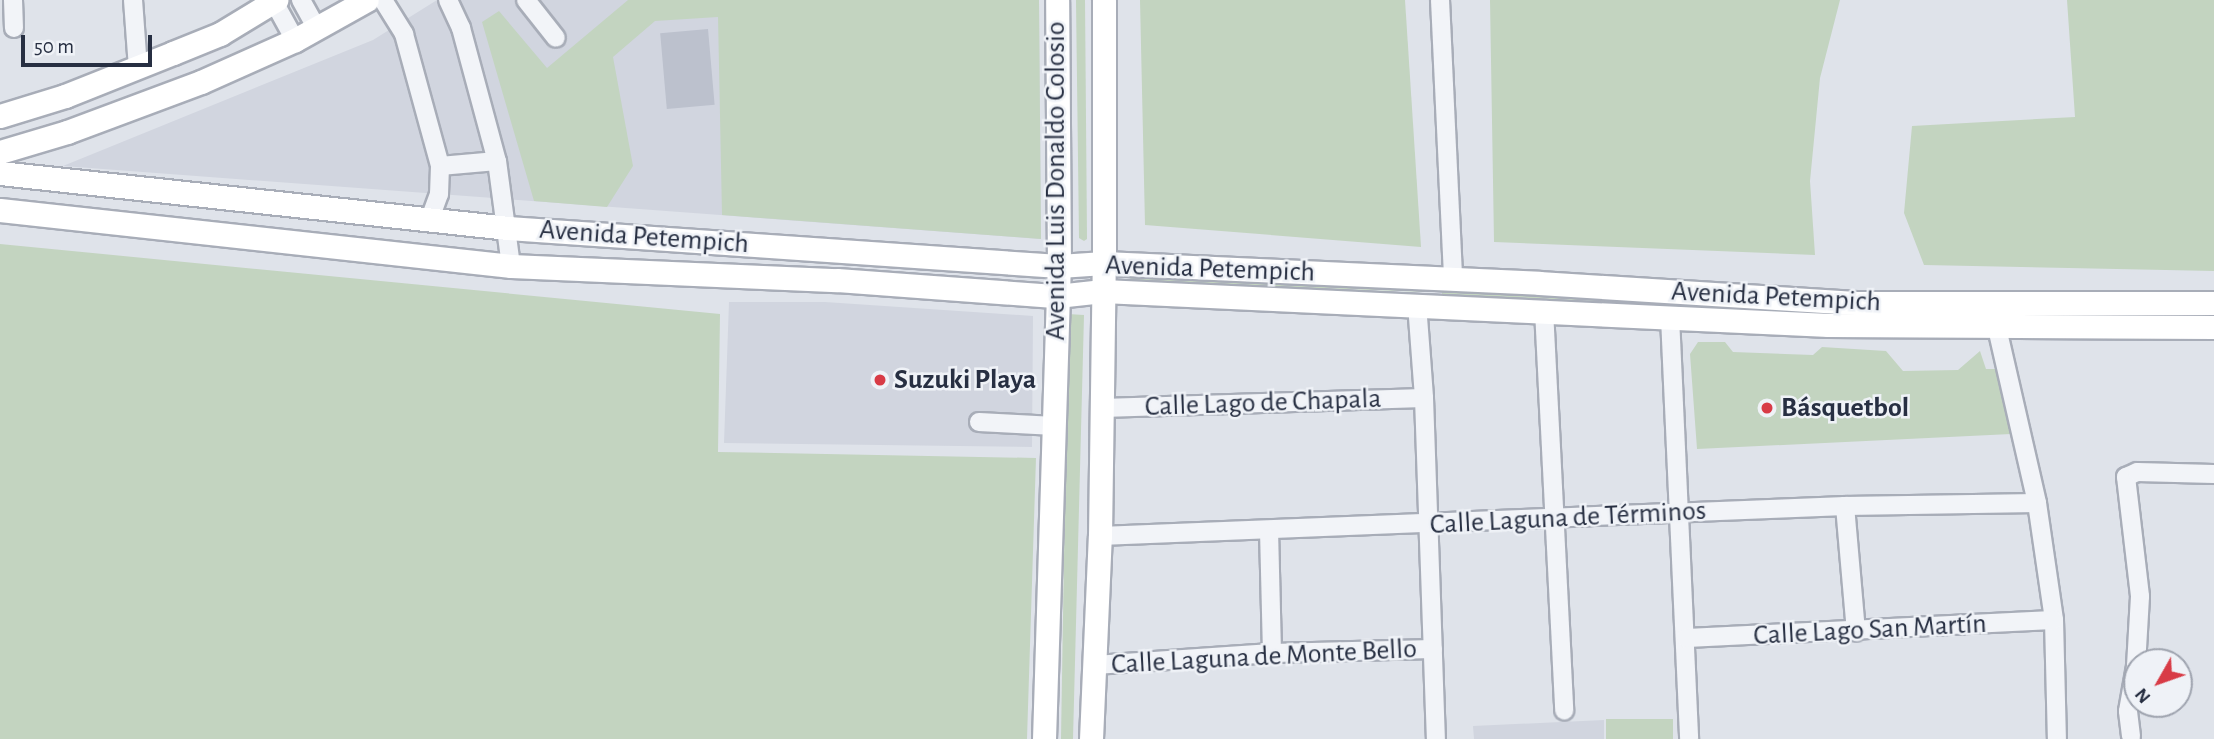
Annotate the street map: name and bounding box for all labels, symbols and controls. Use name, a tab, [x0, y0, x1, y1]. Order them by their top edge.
scale bar	[24, 21, 156, 65]
street label: Avenida Luis Donaldo Colosio	[1039, 22, 1073, 340]
text: 50 m	[34, 36, 74, 57]
street label: Avenida Petempich	[538, 213, 750, 261]
street label: Avenida Petempich	[1105, 249, 1315, 289]
street label: Avenida Petempich	[1670, 275, 1882, 319]
place label: Suzuki Playa	[894, 363, 1036, 397]
marker: Suzuki Playa	[872, 372, 888, 388]
street label: Calle Lago de Chapala	[1144, 382, 1382, 424]
place label: Básquetbol	[1781, 391, 1909, 425]
marker: Básquetbol	[1759, 400, 1775, 416]
street label: Calle Laguna de Términos	[1429, 494, 1707, 542]
street label: Calle Lago San Martín	[1753, 607, 1987, 653]
street label: Calle Laguna de Monte Bello	[1110, 632, 1418, 682]
north arrow	[2123, 648, 2193, 718]
text: N	[2132, 684, 2155, 707]

